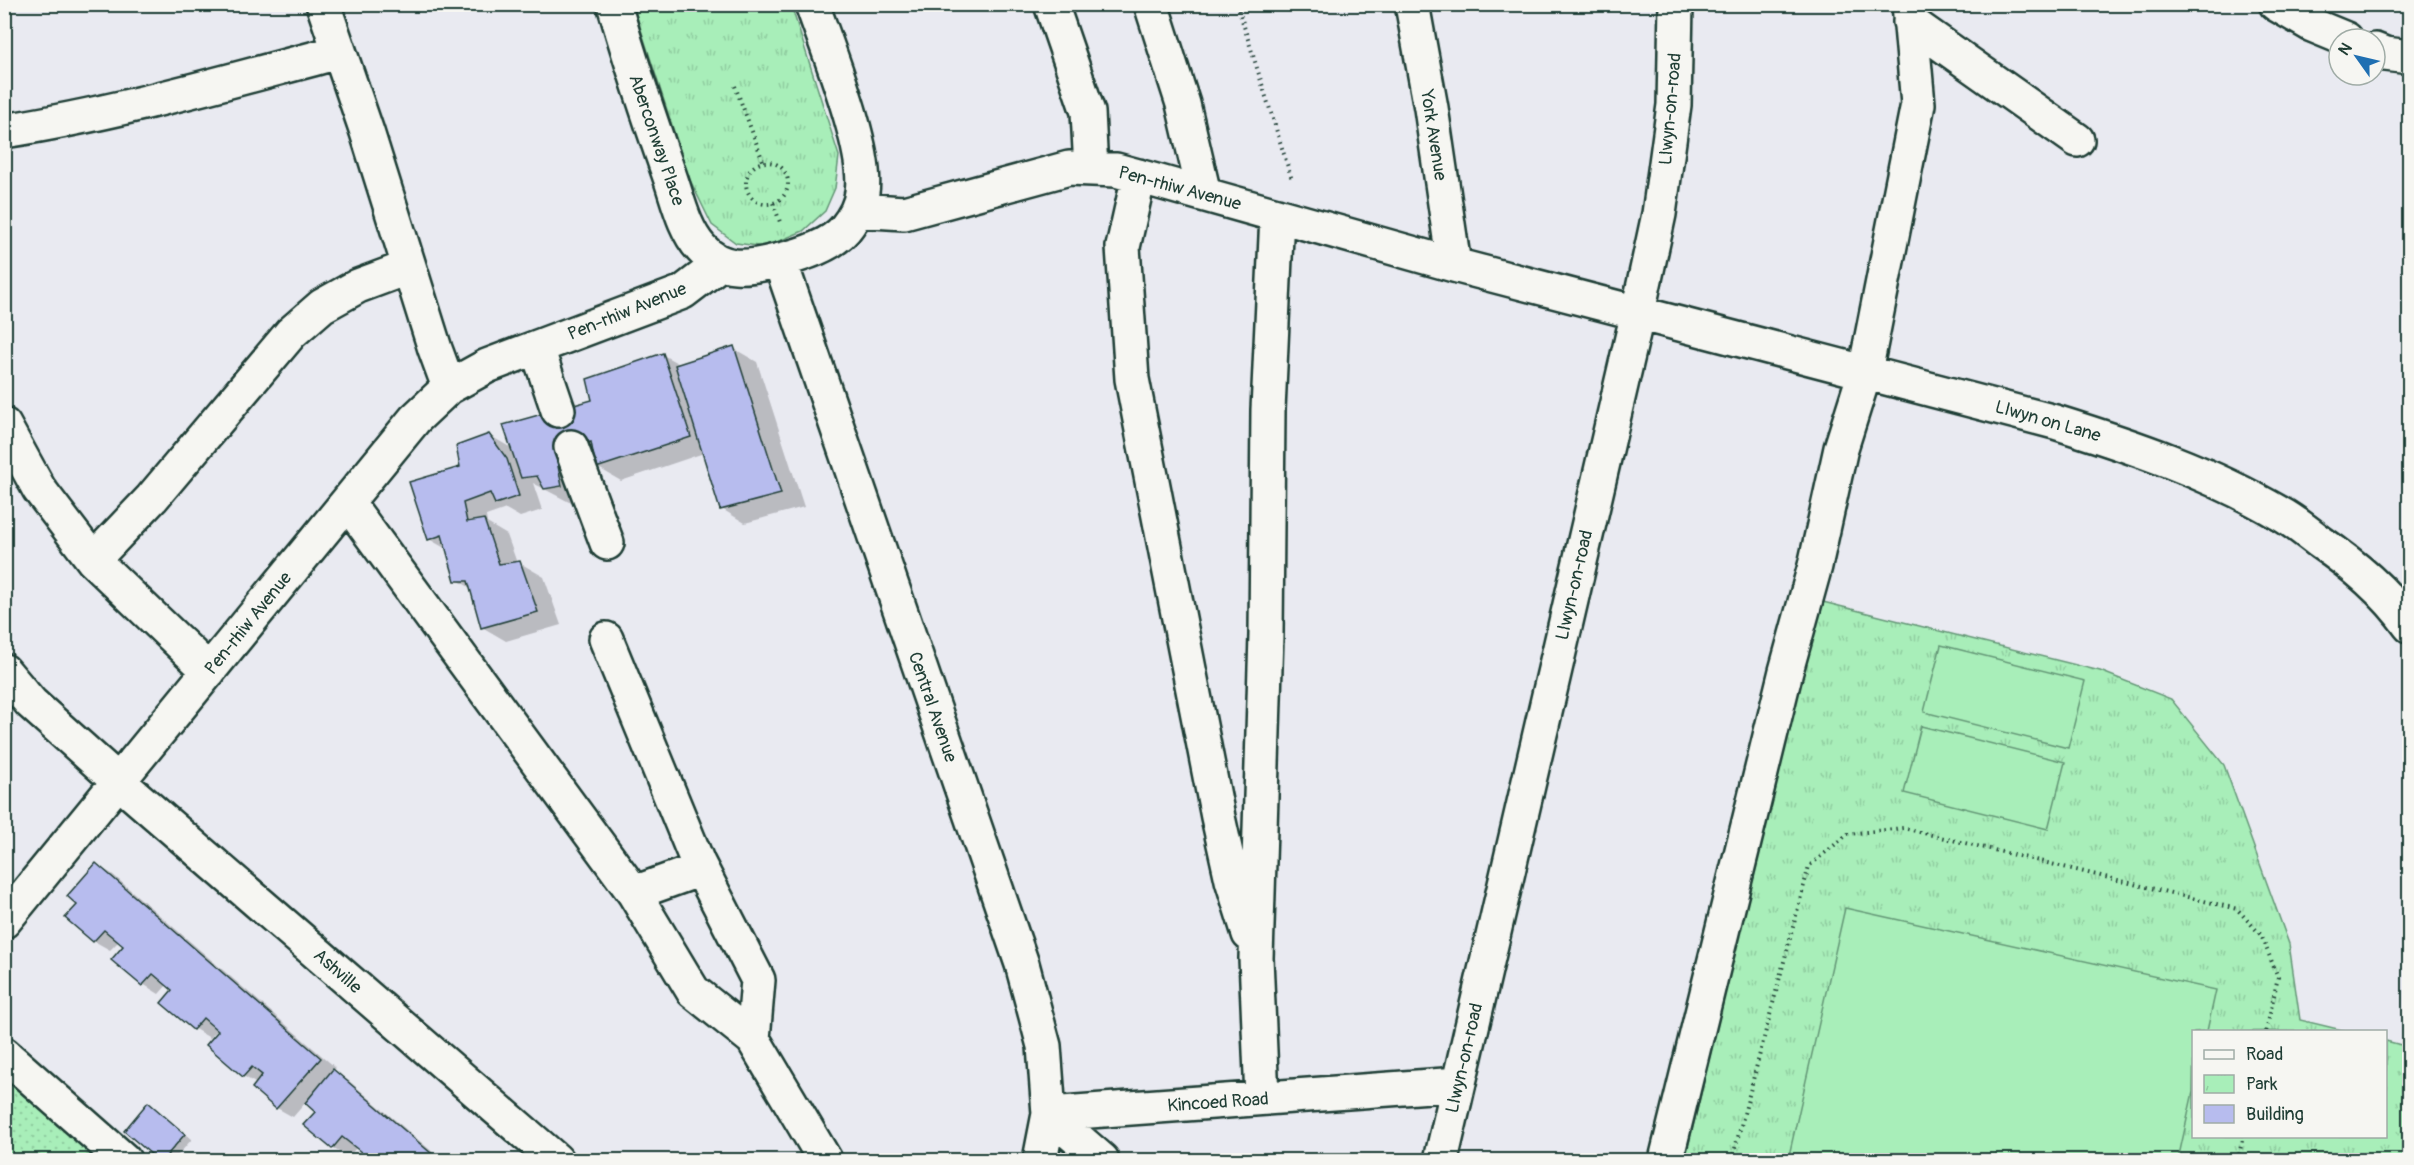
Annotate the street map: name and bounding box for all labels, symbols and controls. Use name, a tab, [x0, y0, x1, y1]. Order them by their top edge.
north arrow	[2327, 27, 2387, 87]
text: N	[2334, 39, 2357, 59]
street label: Llwyn-on-road	[1654, 52, 1687, 166]
street label: Aberconway Place	[623, 71, 690, 209]
street label: York Avenue	[1415, 87, 1452, 182]
street label: Pen-rhiw Avenue	[1116, 161, 1244, 216]
street label: Pen-rhiw Avenue	[564, 277, 690, 346]
street label: Llwyn on Lane	[1992, 395, 2104, 448]
street label: Llwyn-on-road	[1551, 528, 1598, 642]
street label: Pen-rhiw Avenue	[200, 567, 297, 679]
street label: Central Avenue	[903, 649, 962, 765]
street label: Ashville	[309, 944, 367, 999]
street label: Llwyn-on-road	[1441, 1001, 1488, 1115]
legend	[2192, 1030, 2387, 1138]
text: Road	[2246, 1043, 2283, 1066]
text: Park	[2246, 1073, 2278, 1096]
street label: Kincoed Road	[1166, 1087, 1270, 1118]
text: Building	[2246, 1103, 2304, 1126]

